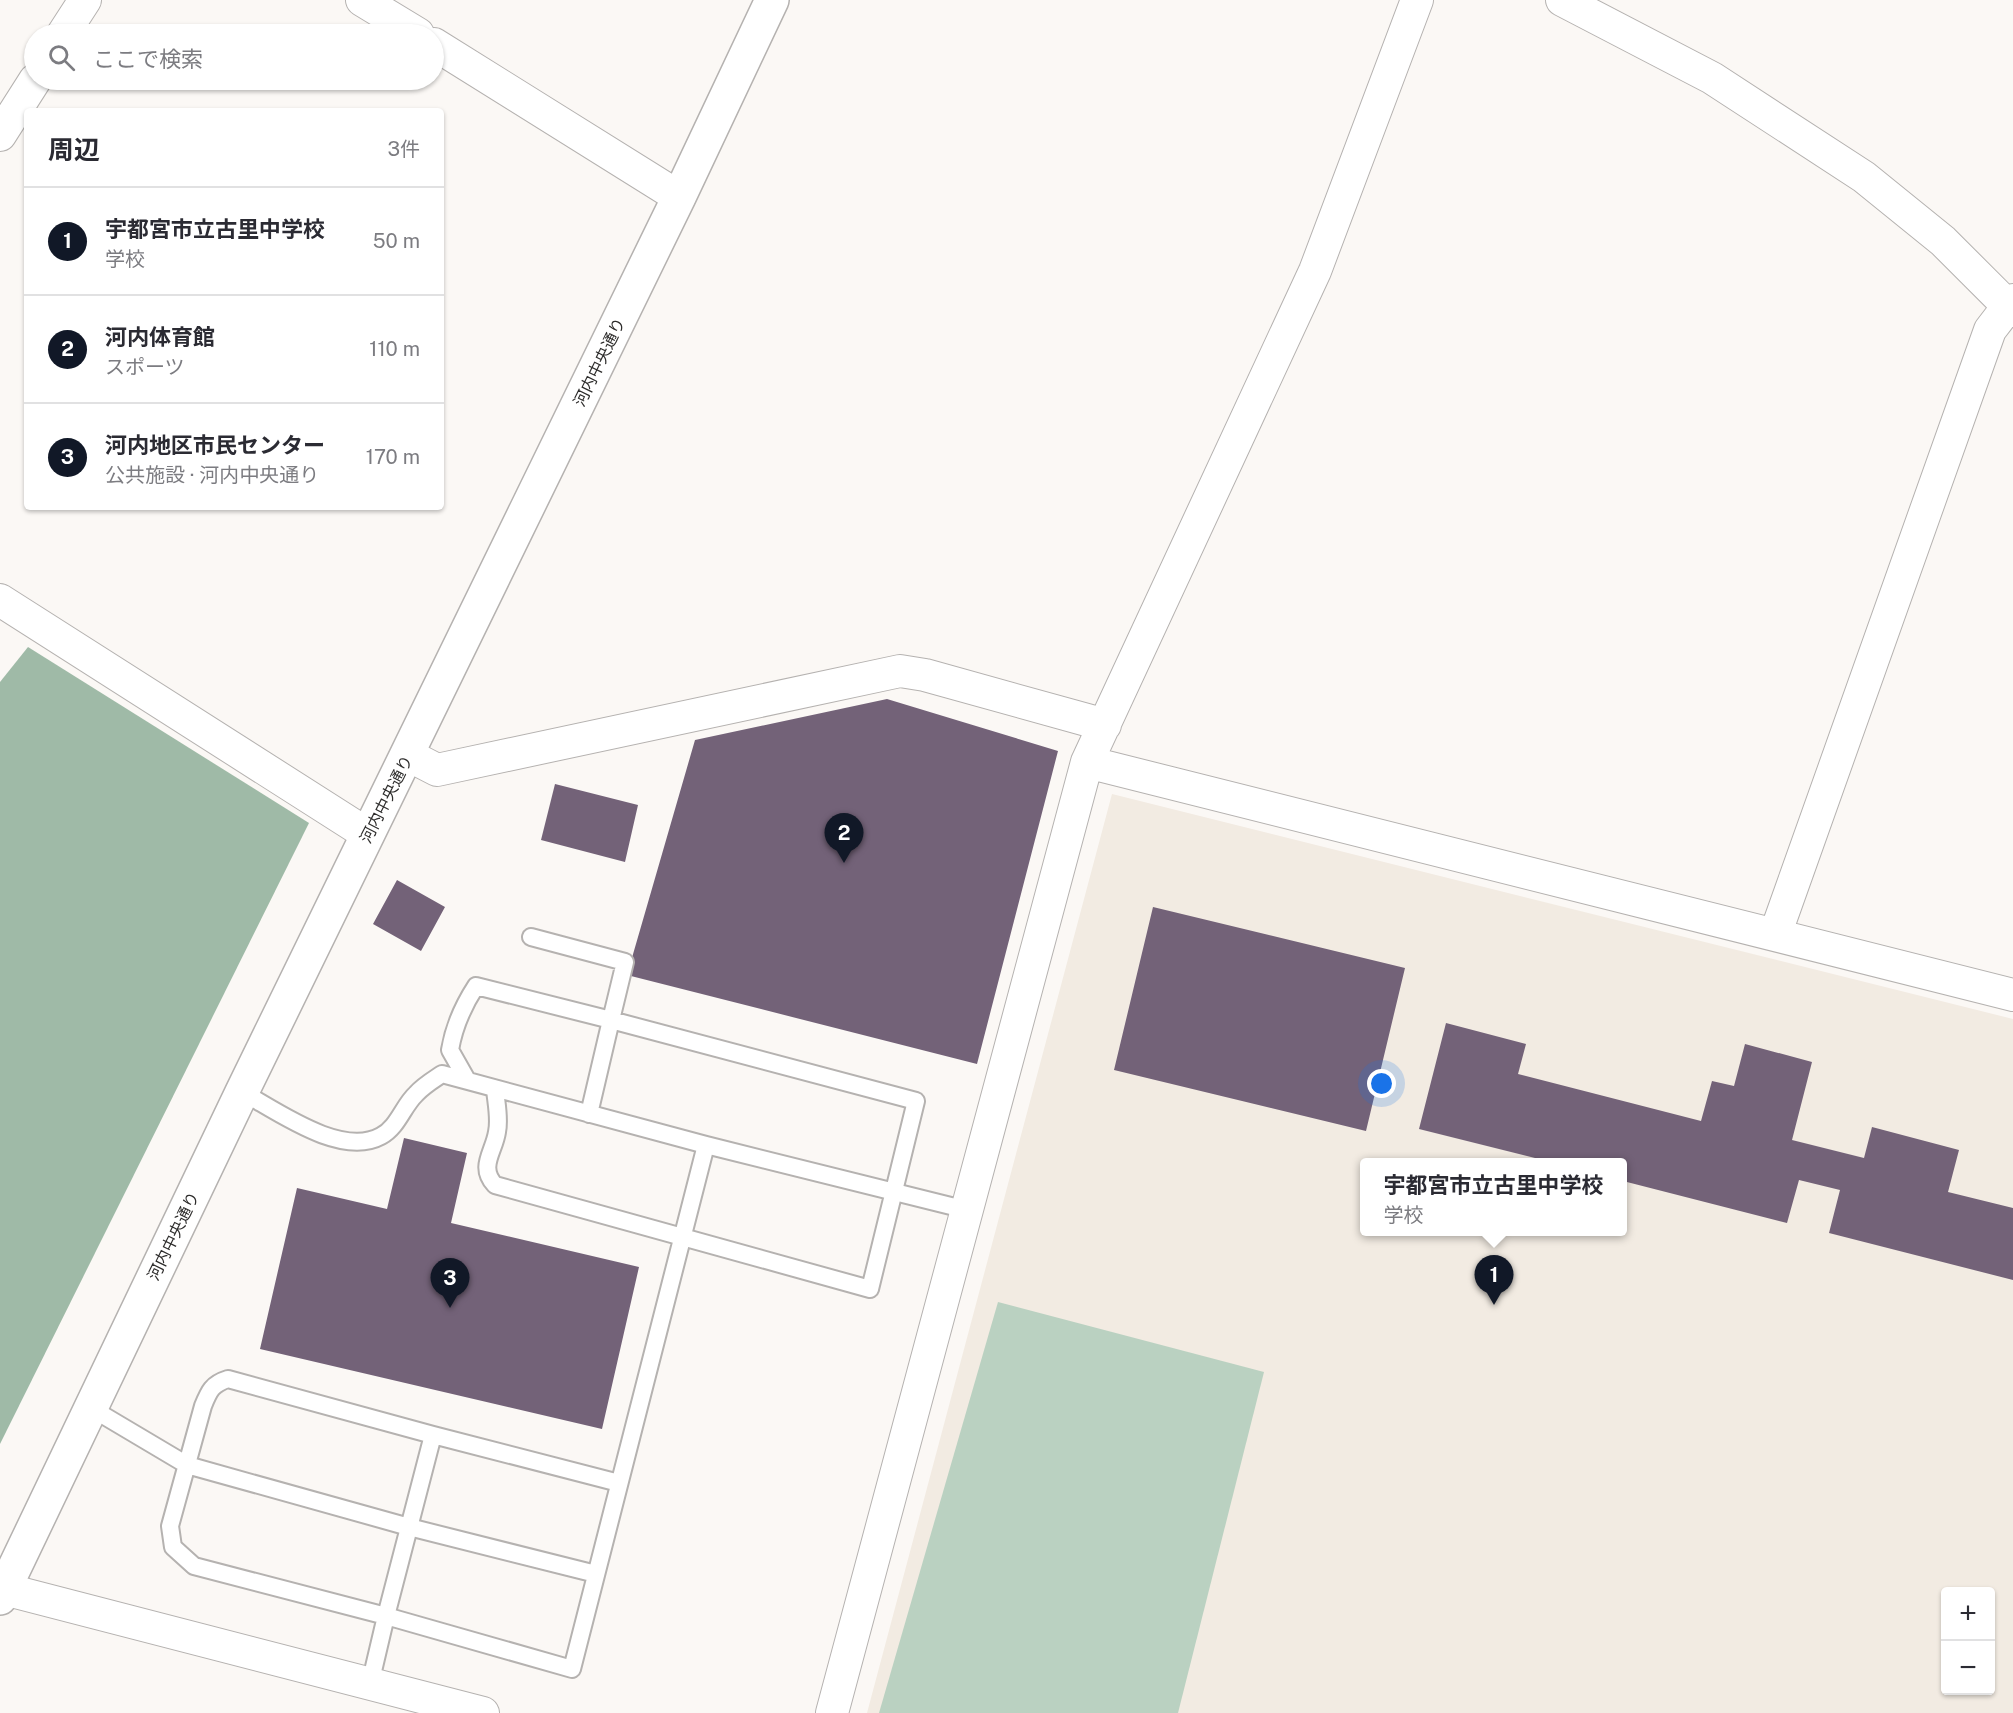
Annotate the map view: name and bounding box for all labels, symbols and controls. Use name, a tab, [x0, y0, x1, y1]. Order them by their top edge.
search box	[24, 24, 444, 90]
icon: search	[45, 41, 78, 74]
text: ここで検索	[93, 46, 203, 72]
text: 周辺	[48, 134, 100, 165]
text: 3件	[387, 137, 420, 161]
text: 宇都宮市立古里中学校	[105, 216, 325, 242]
text: 1	[63, 229, 72, 253]
text: 50 m	[373, 229, 420, 253]
text: 学校	[105, 247, 145, 271]
street label: 河内中央通り	[570, 315, 629, 410]
text: 河内体育館	[105, 324, 215, 350]
text: 2	[61, 337, 74, 361]
text: 110 m	[369, 337, 420, 361]
text: スポーツ	[105, 355, 185, 379]
text: 河内地区市民センター	[105, 432, 325, 458]
text: 3	[61, 445, 74, 469]
text: 170 m	[366, 445, 420, 469]
text: 公共施設 · 河内中央通り	[105, 463, 319, 487]
street label: 河内中央通り	[356, 752, 417, 846]
pin: 2	[824, 814, 864, 863]
your location	[1367, 1069, 1396, 1098]
popup	[1360, 1158, 1627, 1236]
text: 宇都宮市立古里中学校	[1383, 1172, 1604, 1198]
street label: 河内中央通り	[144, 1189, 203, 1284]
text: 学校	[1383, 1203, 1423, 1227]
pin: 1	[1474, 1256, 1514, 1305]
pin: 3	[430, 1258, 470, 1308]
map controls	[1941, 1587, 1995, 1695]
button: +	[1941, 1587, 1995, 1641]
button: −	[1941, 1641, 1995, 1695]

